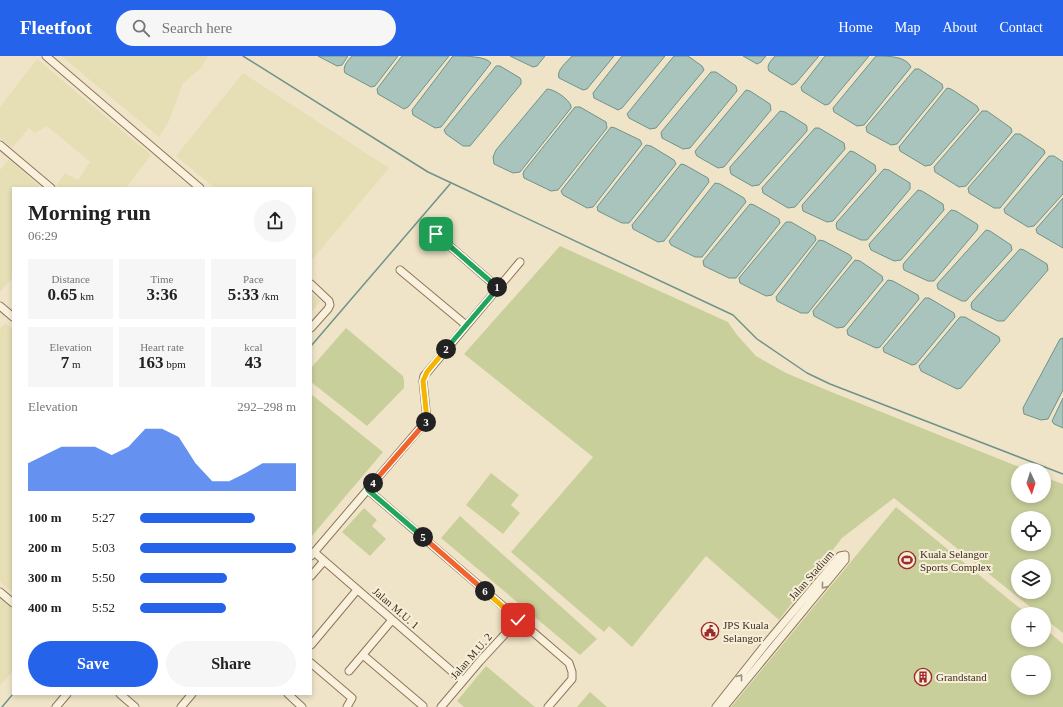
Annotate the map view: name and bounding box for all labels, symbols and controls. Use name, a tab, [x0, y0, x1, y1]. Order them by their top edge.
search box	[116, 10, 396, 46]
text: Fleetfoot	[20, 17, 92, 38]
icon: search	[130, 17, 152, 39]
text: Search here	[162, 20, 232, 36]
text: Home	[839, 20, 873, 35]
text: Map	[895, 20, 920, 35]
text: About	[942, 20, 977, 35]
text: Contact	[999, 20, 1043, 35]
text: Morning run	[28, 200, 151, 225]
button: share	[254, 200, 296, 242]
pin	[419, 217, 453, 251]
icon: arrive	[425, 223, 447, 245]
text: 06:29	[28, 228, 58, 243]
text: Distance	[51, 273, 90, 285]
text: Time	[151, 273, 173, 285]
text: Pace	[243, 273, 264, 285]
pin: 1	[487, 277, 507, 297]
text: 1	[494, 281, 500, 293]
text: 0.65	[47, 285, 77, 304]
text: 3:36	[146, 285, 178, 304]
text: 5:33	[228, 285, 259, 304]
text: km	[77, 290, 94, 302]
text: /km	[259, 290, 279, 302]
pin: 2	[436, 339, 456, 359]
text: Elevation	[50, 341, 92, 353]
text: Heart rate	[140, 341, 184, 353]
text: kcal	[244, 341, 262, 353]
text: 2	[443, 343, 449, 355]
text: 7	[61, 353, 69, 372]
text: 163	[138, 353, 164, 372]
text: 43	[245, 353, 262, 372]
text: m	[69, 358, 81, 370]
text: bpm	[164, 358, 186, 370]
text: Elevation	[28, 399, 78, 414]
text: 292–298 m	[237, 399, 296, 414]
pin: 3	[416, 412, 436, 432]
text: 3	[423, 416, 429, 428]
north arrow	[1011, 463, 1051, 503]
map controls	[1011, 463, 1051, 695]
pin: 4	[363, 473, 383, 493]
text: 4	[370, 477, 376, 489]
text: 100 m	[28, 510, 62, 525]
text: 5:27	[92, 510, 115, 525]
button: locate	[1011, 511, 1051, 551]
pin: 5	[413, 527, 433, 547]
text: 5	[420, 531, 426, 543]
text: 200 m	[28, 540, 62, 555]
text: 5:03	[92, 540, 115, 555]
street label: Jalan Stadium	[786, 547, 836, 602]
place label: Kuala Selangor Sports Complex	[920, 548, 992, 573]
sports icon: Kuala Selangor Sports Complex	[897, 550, 917, 570]
button: layers	[1011, 559, 1051, 599]
text: 300 m	[28, 570, 62, 585]
text: 5:50	[92, 570, 115, 585]
pin: 6	[475, 581, 495, 601]
one-way arrow	[822, 582, 829, 589]
street label: Jalan M.U. 1	[371, 585, 421, 631]
text: 6	[482, 585, 488, 597]
text: 400 m	[28, 600, 62, 615]
text: 5:52	[92, 600, 115, 615]
pin	[501, 603, 535, 637]
button: +	[1011, 607, 1051, 647]
icon: check	[507, 609, 529, 631]
place label: JPS Kuala Selangor	[723, 619, 769, 644]
public building icon: JPS Kuala Selangor	[700, 621, 720, 641]
street label: Jalan M.U. 2	[448, 631, 494, 681]
button: Save	[28, 641, 158, 687]
button: Share	[166, 641, 296, 687]
button: −	[1011, 655, 1051, 695]
building icon: Grandstand	[913, 667, 933, 687]
place label: Grandstand	[936, 671, 987, 683]
one-way arrow	[735, 674, 742, 681]

